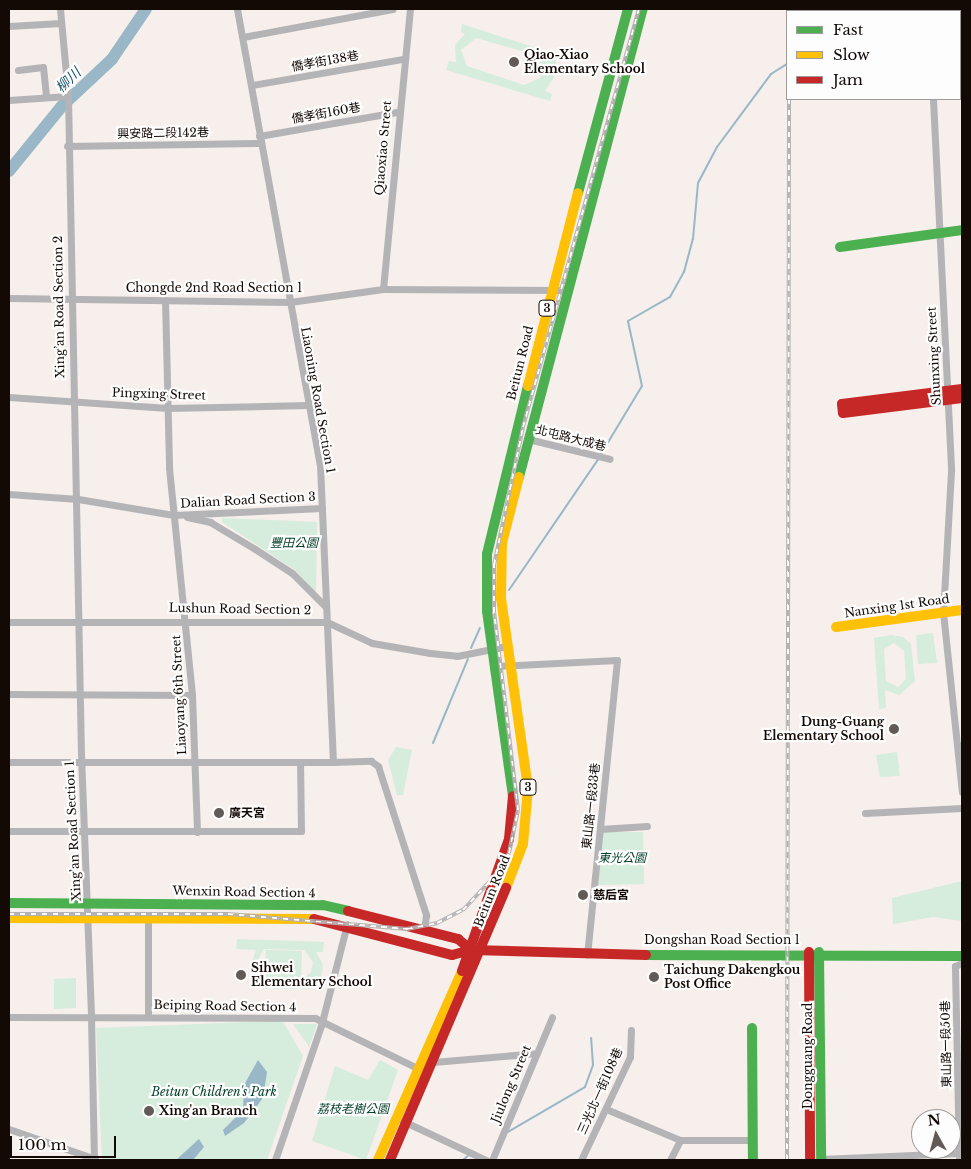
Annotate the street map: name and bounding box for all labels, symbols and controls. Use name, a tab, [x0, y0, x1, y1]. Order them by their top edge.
legend	[786, 10, 961, 100]
text: Fast	[833, 20, 863, 39]
text: Slow	[833, 45, 870, 64]
street label: 僑孝街138巷	[290, 48, 360, 74]
place label: Qiao-Xiao Elementary School	[524, 48, 645, 76]
marker: Qiao-Xiao Elementary School	[508, 56, 520, 68]
water label: 柳川	[52, 64, 84, 96]
text: Jam	[833, 70, 863, 89]
street label: 僑孝街160巷	[290, 100, 362, 126]
street label: Qiaoxiao Street	[372, 100, 394, 196]
street label: 興安路二段142巷	[117, 125, 209, 141]
street label: Xing’an Road Section 2	[51, 236, 67, 378]
street label: Chongde 2nd Road Section 1	[126, 281, 302, 295]
road number: 3	[538, 300, 556, 316]
street label: Shunxing Street	[924, 306, 944, 406]
street label: Beitun Road	[504, 324, 536, 402]
street label: Liaoning Road Section 1	[298, 326, 338, 474]
street label: Pingxing Street	[112, 385, 206, 403]
street label: 北屯路大成巷	[534, 422, 608, 454]
street label: Dalian Road Section 3	[180, 489, 316, 511]
park label: 豐田公園	[270, 536, 318, 550]
street label: Nanxing 1st Road	[843, 591, 951, 621]
street label: Lushun Road Section 2	[169, 601, 311, 617]
street label: Liaoyang 6th Street	[169, 635, 189, 755]
place label: Dung-Guang Elementary School	[763, 715, 884, 743]
marker: Dung-Guang Elementary School	[888, 723, 900, 735]
street label: Xing’an Road Section 1	[62, 760, 84, 902]
street label: 東山路一段33巷	[579, 762, 603, 850]
road number: 3	[519, 779, 537, 796]
place label: 廣天宮	[229, 806, 265, 820]
marker: 廣天宮	[213, 807, 225, 819]
park label: 東光公園	[598, 851, 646, 865]
street label: Beitun Road	[471, 853, 513, 929]
street label: Wenxin Road Section 4	[172, 884, 316, 900]
place label: 慈后宮	[593, 888, 629, 902]
marker: 慈后宮	[577, 889, 589, 901]
street label: Dongshan Road Section 1	[644, 933, 800, 947]
place label: Sihwei Elementary School	[251, 961, 372, 989]
place label: Taichung Dakengkou Post Office	[664, 963, 800, 991]
marker: Sihwei Elementary School	[235, 969, 247, 981]
marker: Taichung Dakengkou Post Office	[648, 971, 660, 983]
street label: Beiping Road Section 4	[153, 998, 297, 1014]
street label: 東山路一段50巷	[938, 1000, 954, 1088]
street label: Dongguang Road	[801, 1003, 815, 1109]
street label: Jiulong Street	[488, 1043, 534, 1125]
street label: 三光北一街108巷	[574, 1046, 626, 1136]
park label: Beitun Children's Park	[151, 1085, 277, 1099]
park label: 荔枝老樹公園	[317, 1102, 389, 1116]
place label: Xing'an Branch	[159, 1104, 257, 1118]
marker: Xing'an Branch	[143, 1105, 155, 1117]
north arrow	[911, 1109, 961, 1159]
text: N	[927, 1110, 942, 1130]
scale bar	[12, 1126, 119, 1158]
text: 100 m	[18, 1135, 67, 1154]

